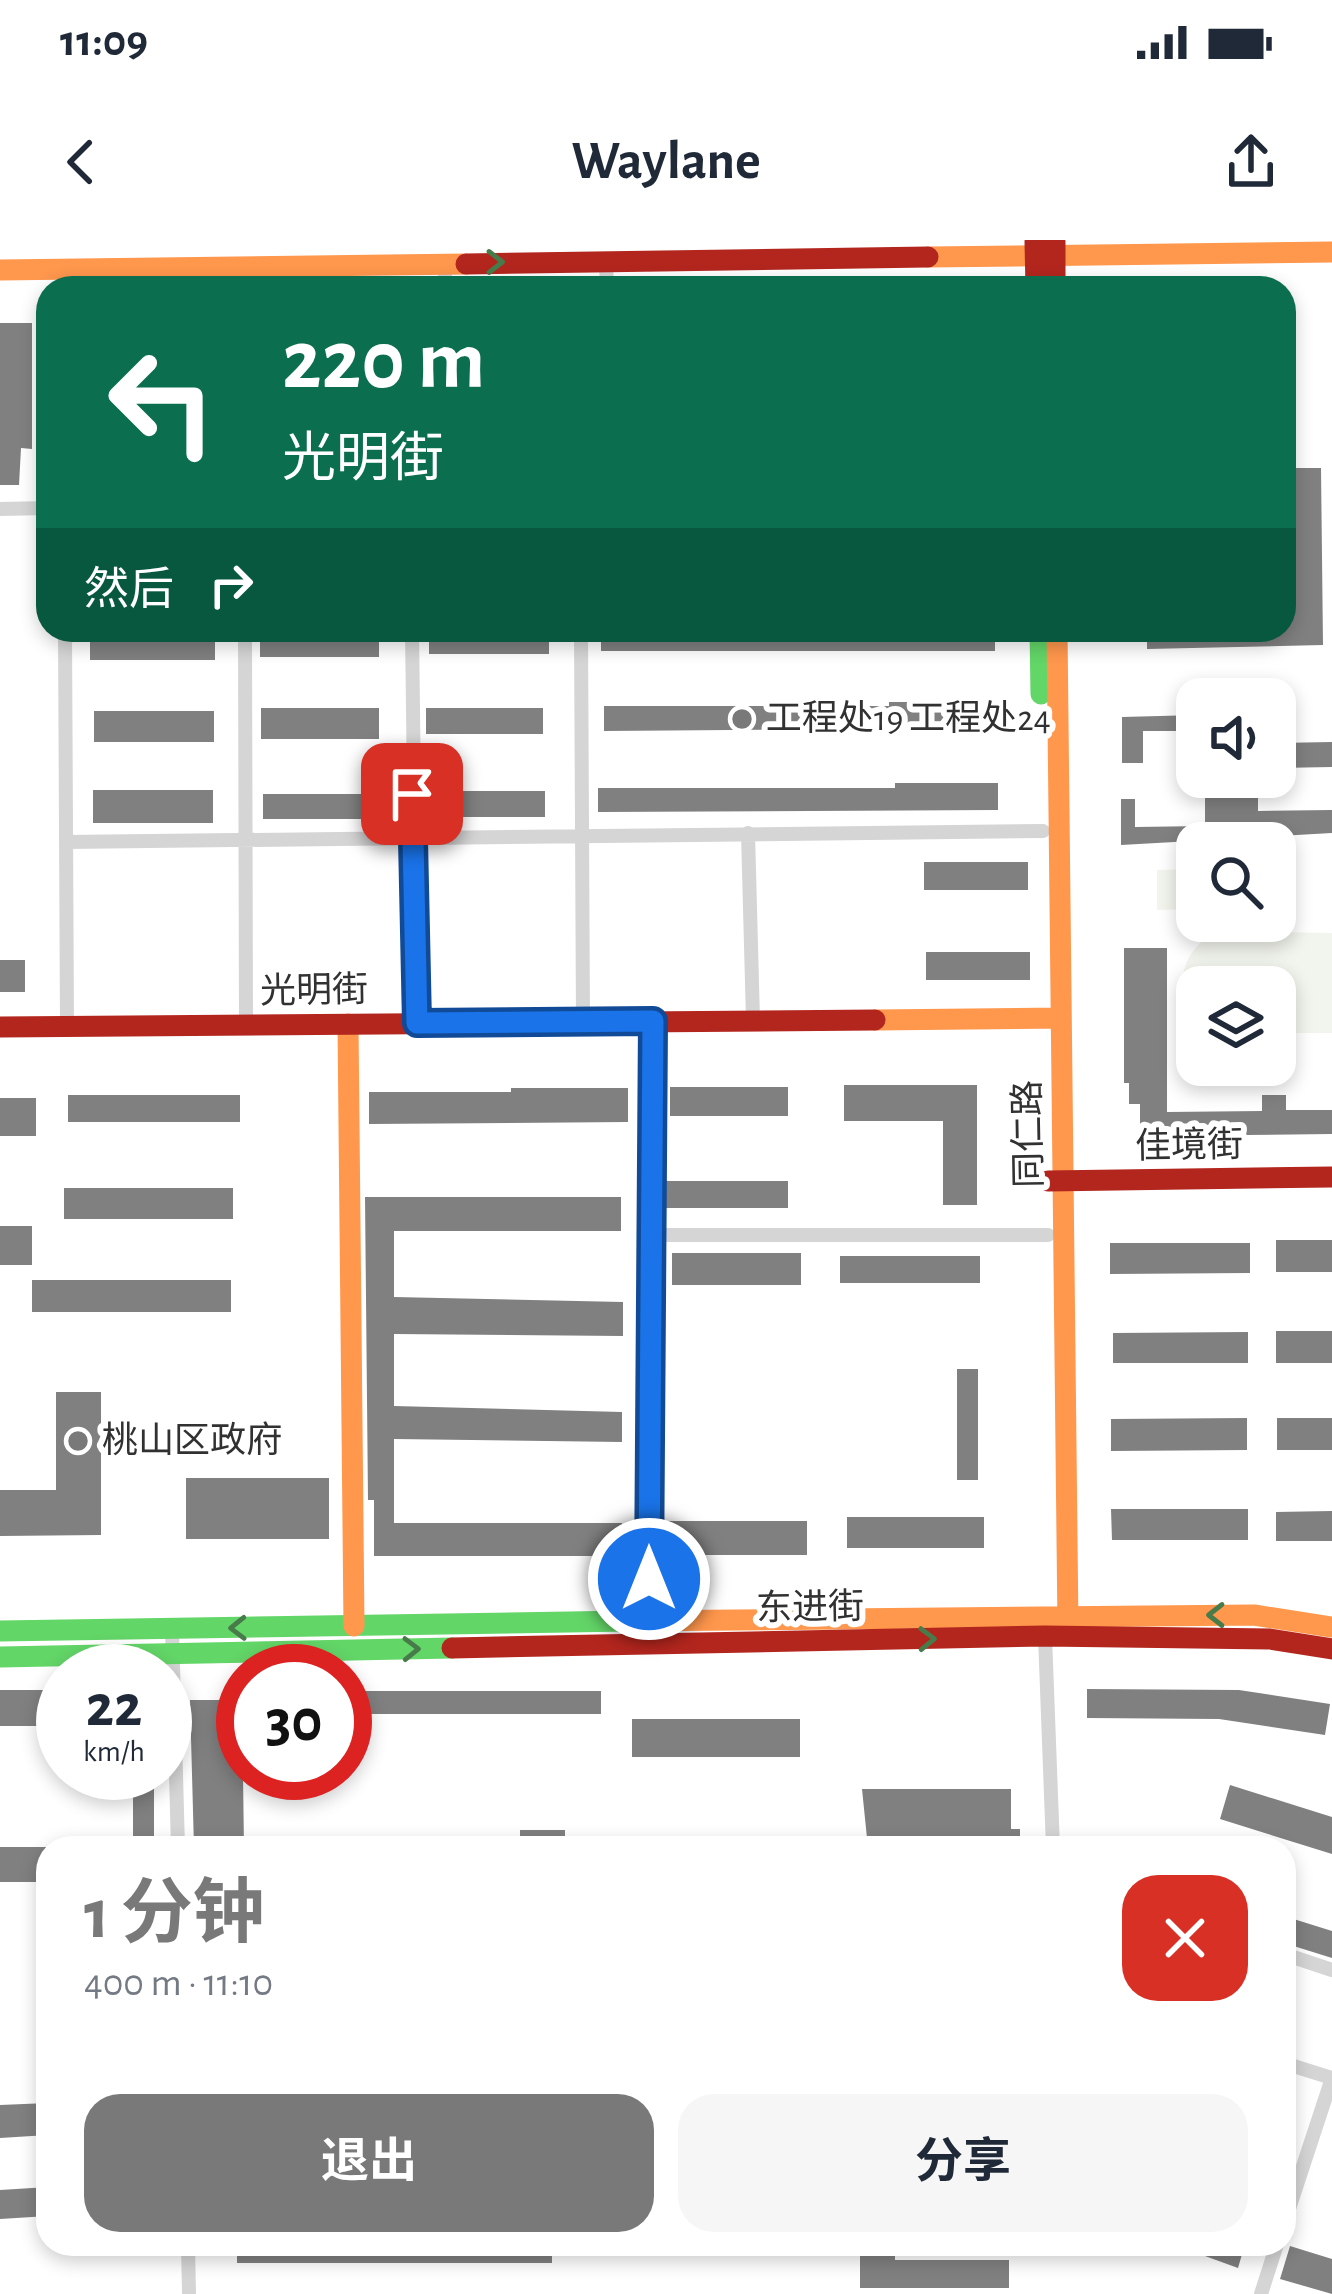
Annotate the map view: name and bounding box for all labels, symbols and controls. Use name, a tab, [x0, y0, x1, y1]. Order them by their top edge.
text: 11:09	[60, 19, 148, 64]
icon: back	[48, 129, 114, 195]
icon: share	[1218, 129, 1284, 195]
text: Waylane	[571, 135, 761, 189]
one-way arrow	[487, 249, 505, 275]
text: 220 m	[282, 320, 485, 404]
icon: left	[84, 324, 240, 480]
text: 光明街	[282, 433, 444, 487]
icon: right	[198, 552, 264, 618]
text: 然后	[84, 568, 174, 613]
map controls	[1176, 678, 1296, 1086]
button: sound	[1176, 678, 1296, 798]
place label: 工程处19 工程处24	[766, 699, 1051, 737]
marker: 工程处19 工程处24	[729, 706, 755, 732]
pin	[361, 743, 463, 845]
icon: arrive	[379, 761, 445, 827]
button: search	[1176, 822, 1296, 942]
button: layers	[1176, 966, 1296, 1086]
street label: 光明街	[260, 970, 368, 1010]
street label: 同仁路	[1008, 1080, 1048, 1188]
street label: 佳境街	[1135, 1125, 1243, 1165]
place label: 桃山区政府	[102, 1421, 282, 1459]
marker: 桃山区政府	[65, 1428, 91, 1454]
position arrow	[586, 1516, 712, 1642]
street label: 东进街	[756, 1587, 864, 1627]
one-way arrow	[1206, 1602, 1224, 1628]
one-way arrow	[228, 1615, 246, 1641]
one-way arrow	[918, 1626, 937, 1652]
one-way arrow	[402, 1636, 421, 1662]
speed limit sign: 30	[216, 1644, 372, 1800]
text: 22	[86, 1677, 142, 1737]
text: km/h	[83, 1737, 145, 1767]
button: close	[1122, 1875, 1248, 2001]
text: 1 分钟	[84, 1879, 265, 1951]
text: 400 m · 11:10	[84, 1964, 273, 2003]
button: 退出	[84, 2094, 654, 2232]
button: 分享	[678, 2094, 1248, 2232]

